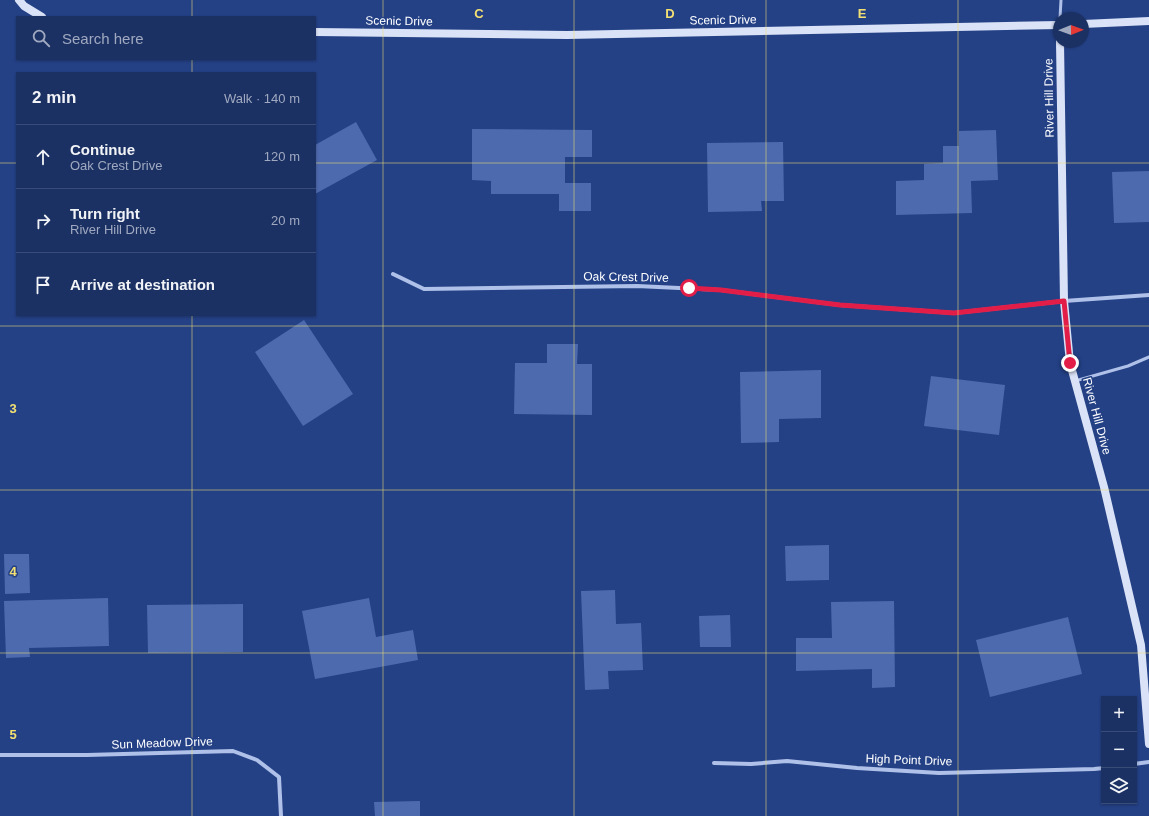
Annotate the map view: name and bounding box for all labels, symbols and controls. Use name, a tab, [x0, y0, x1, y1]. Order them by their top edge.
text: C	[474, 6, 484, 21]
text: D	[665, 6, 675, 21]
text: E	[858, 6, 867, 21]
street label: Scenic Drive	[689, 12, 757, 28]
north arrow	[1053, 12, 1089, 48]
street label: Scenic Drive	[365, 13, 433, 29]
search box	[16, 16, 316, 60]
icon: search	[30, 27, 52, 49]
text: Search here	[62, 30, 144, 47]
street label: River Hill Drive	[1041, 58, 1057, 138]
text: 2 min	[32, 88, 76, 107]
text: Walk · 140 m	[224, 91, 300, 106]
text: Continue	[70, 141, 135, 158]
icon: ahead	[32, 146, 54, 168]
text: 120 m	[264, 149, 300, 164]
text: Oak Crest Drive	[70, 158, 162, 173]
text: Turn right	[70, 205, 140, 222]
icon: right	[32, 210, 54, 232]
text: 20 m	[271, 213, 300, 228]
text: River Hill Drive	[70, 222, 156, 237]
street label: Oak Crest Drive	[583, 269, 669, 285]
icon: arrive	[32, 274, 54, 296]
text: Arrive at destination	[70, 276, 215, 293]
route start	[680, 279, 698, 297]
route end	[1061, 354, 1079, 372]
street label: River Hill Drive	[1080, 376, 1114, 456]
text: 3	[9, 401, 17, 416]
text: 4	[9, 564, 17, 579]
map controls	[1101, 696, 1137, 804]
button: +	[1101, 696, 1137, 732]
text: 5	[9, 727, 17, 742]
button: −	[1101, 732, 1137, 768]
street label: Sun Meadow Drive	[111, 734, 213, 752]
street label: High Point Drive	[865, 751, 953, 769]
button: layers	[1101, 768, 1137, 804]

